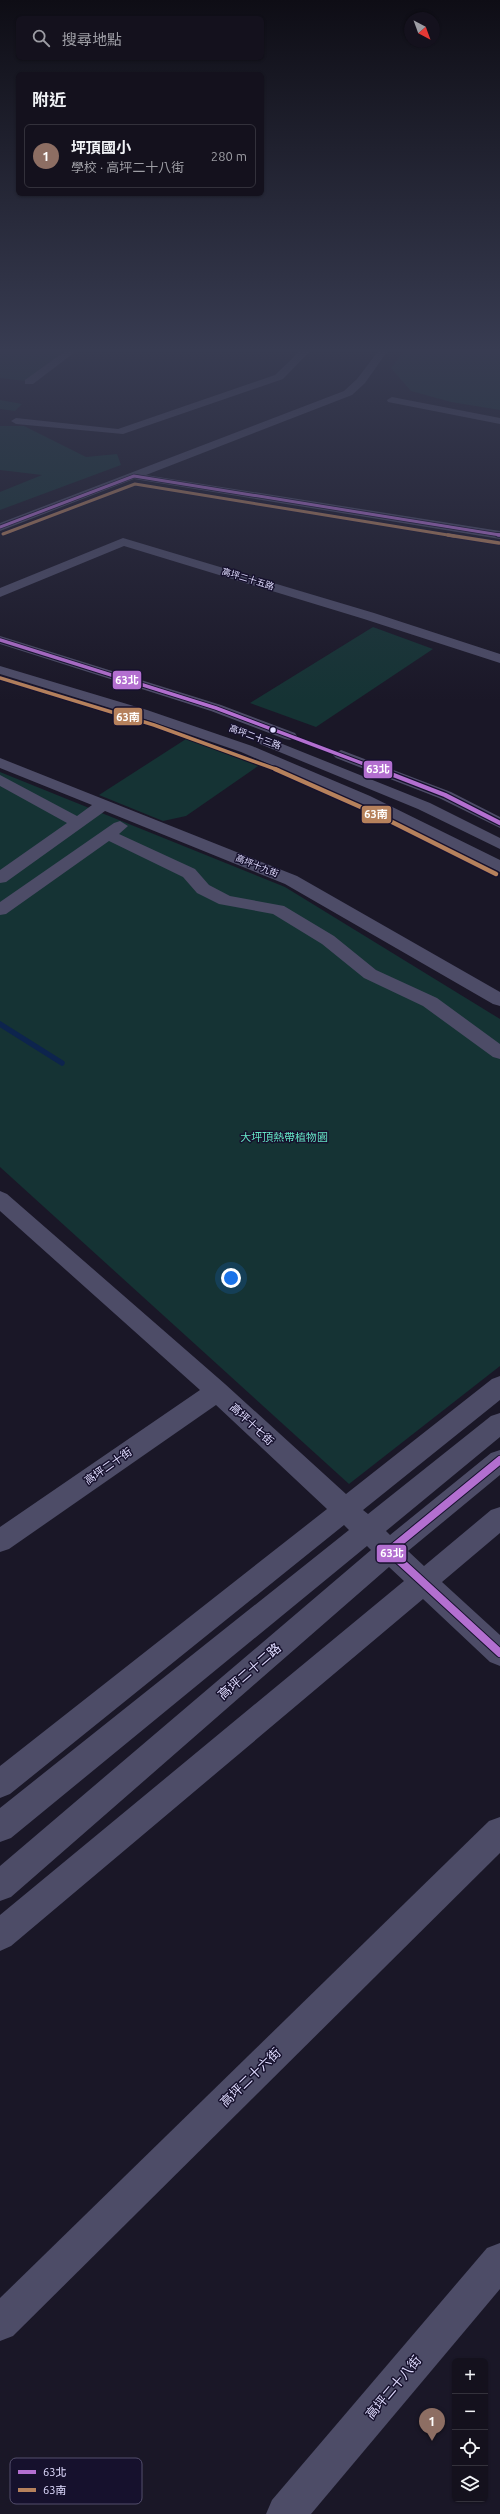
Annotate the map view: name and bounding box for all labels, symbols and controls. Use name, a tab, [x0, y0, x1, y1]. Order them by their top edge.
north arrow	[404, 12, 440, 48]
search box	[16, 16, 264, 60]
icon: search	[30, 27, 52, 49]
text: 搜尋地點	[62, 31, 122, 48]
text: 附近	[32, 90, 66, 109]
text: 坪頂國小	[71, 139, 131, 156]
text: 1	[42, 149, 50, 163]
text: 280 m	[211, 149, 247, 163]
text: 學校 · 高坪二十八街	[71, 160, 184, 174]
street label: 高坪二十五路	[221, 566, 275, 592]
line badge: 63北	[112, 670, 142, 690]
text: 63北	[115, 674, 139, 686]
line badge: 63南	[113, 707, 143, 726]
text: 63南	[116, 711, 140, 723]
street label: 高坪二十三路	[228, 723, 282, 751]
unlabelled marker	[268, 725, 278, 735]
line badge: 63北	[363, 760, 393, 779]
text: 63北	[366, 763, 390, 775]
line badge: 63南	[361, 805, 392, 824]
text: 63南	[364, 808, 388, 820]
street label: 高坪十九街	[234, 853, 280, 879]
park label: 大坪頂熱帶植物園	[240, 1131, 328, 1143]
your location	[221, 1268, 241, 1288]
street label: 高坪十七街	[228, 1401, 276, 1447]
street label: 高坪二十街	[82, 1445, 134, 1487]
line badge: 63北	[376, 1544, 407, 1563]
text: 63北	[380, 1547, 404, 1559]
street label: 高坪二十二路	[215, 1640, 283, 1702]
street label: 高坪二十六街	[217, 2045, 283, 2109]
street label: 高坪二十八街	[363, 2353, 423, 2421]
map controls	[452, 2358, 488, 2502]
button: +	[452, 2358, 488, 2394]
button: −	[452, 2394, 488, 2430]
pin: 1	[419, 2408, 445, 2441]
button: locate	[452, 2430, 488, 2466]
legend	[10, 2458, 142, 2504]
text: 63北	[43, 2466, 66, 2478]
button: layers	[452, 2466, 488, 2502]
text: 63南	[43, 2484, 66, 2496]

